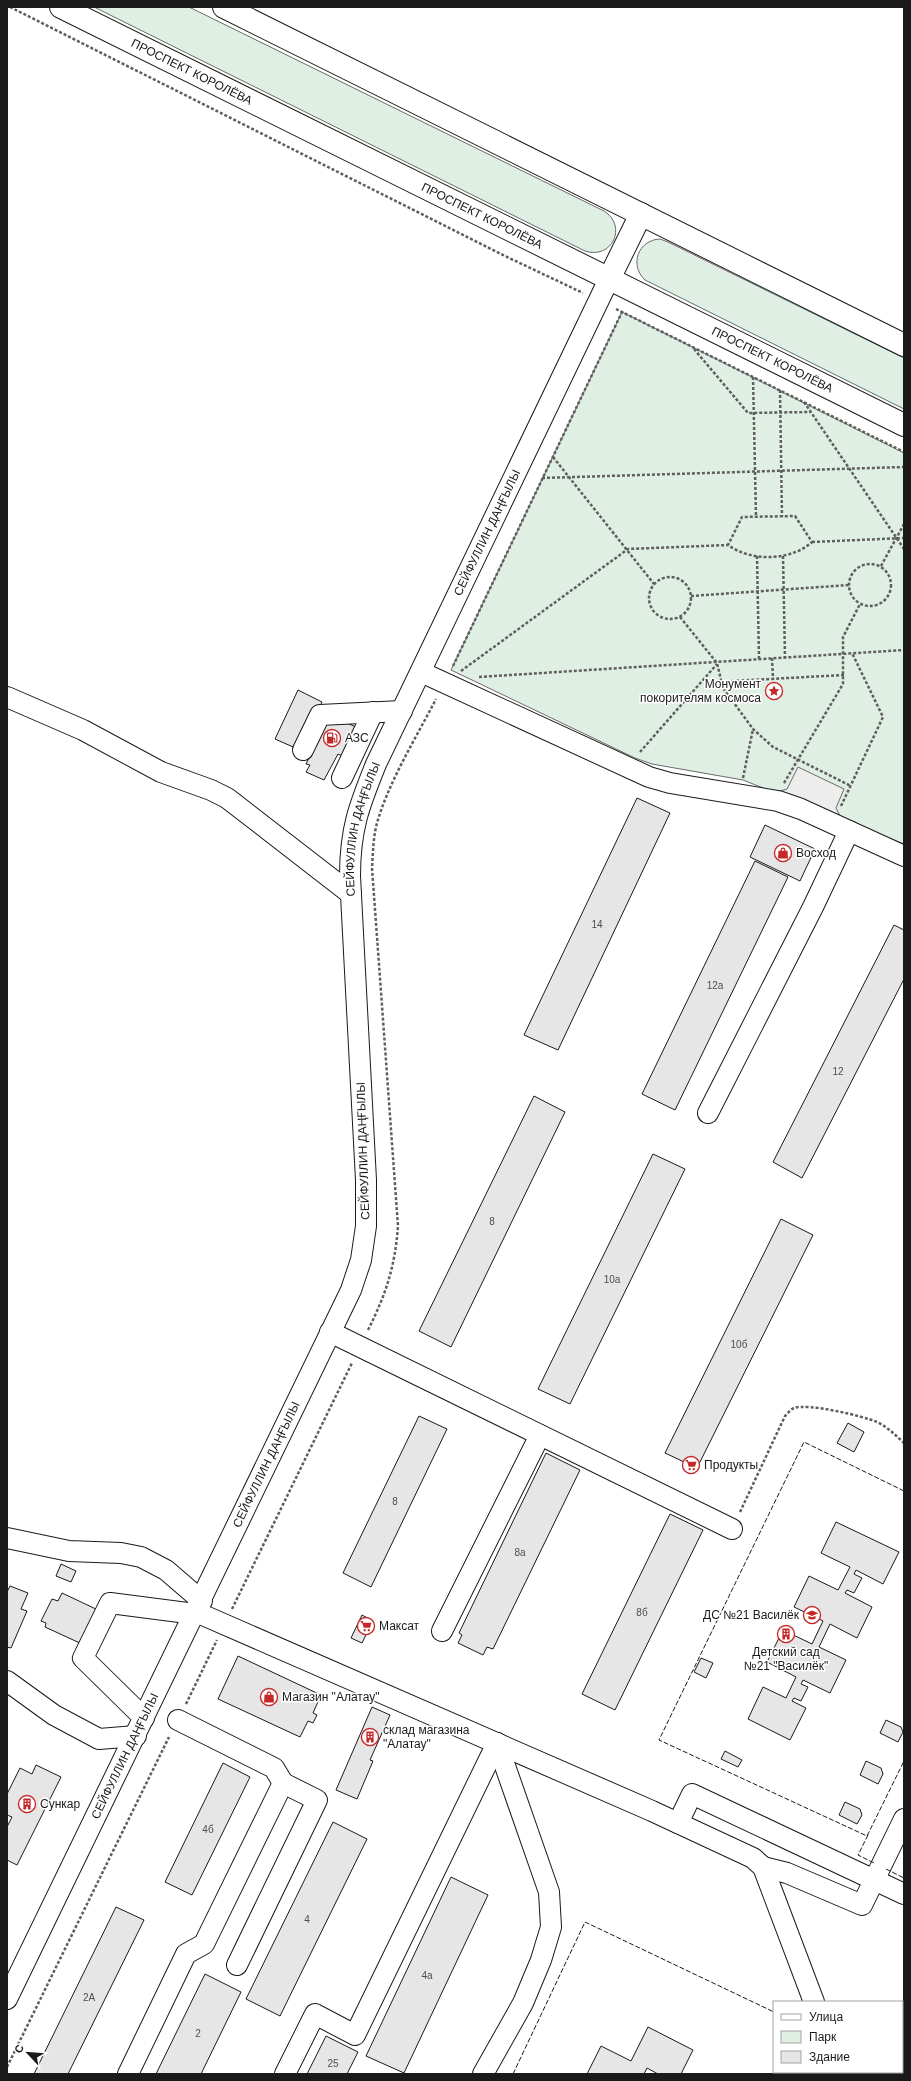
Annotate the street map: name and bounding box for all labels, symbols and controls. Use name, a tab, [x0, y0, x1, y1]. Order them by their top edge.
street label: ПРОСПЕКТ КОРОЛЁВА	[129, 36, 255, 108]
street label: ПРОСПЕКТ КОРОЛЁВА	[419, 180, 545, 252]
street label: ПРОСПЕКТ КОРОЛЁВА	[709, 324, 835, 396]
street label: СЕЙФУЛЛИН ДАҢҒЫЛЫ	[451, 467, 523, 598]
place label: Монумент покорителям космоса	[640, 677, 762, 705]
place icon: Монумент покорителям космоса	[764, 681, 784, 701]
fuel station icon: АЗС	[322, 728, 342, 748]
place label: АЗС	[345, 731, 369, 745]
street label: СЕЙФУЛЛИН ДАҢҒЫЛЫ	[342, 760, 383, 897]
shop icon: Восход	[773, 843, 793, 863]
place label: Восход	[796, 846, 836, 860]
house number: 14	[591, 919, 603, 930]
house number: 12а	[707, 980, 724, 991]
house number: 12	[832, 1066, 844, 1077]
street label: СЕЙФУЛЛИН ДАҢҒЫЛЫ	[353, 1082, 372, 1220]
house number: 8	[489, 1216, 495, 1227]
house number: 10а	[604, 1274, 621, 1285]
house number: 10б	[731, 1339, 748, 1350]
street label: СЕЙФУЛЛИН ДАҢҒЫЛЫ	[230, 1399, 303, 1530]
supermarket icon: Продукты	[681, 1455, 701, 1475]
place label: Продукты	[704, 1458, 758, 1472]
house number: 8	[392, 1496, 398, 1507]
house number: 8а	[514, 1547, 526, 1558]
school or university icon: ДС №21 Василёк	[802, 1605, 822, 1625]
house number: 8б	[636, 1607, 648, 1618]
place label: ДС №21 Василёк	[703, 1608, 800, 1622]
supermarket icon: Максат	[356, 1616, 376, 1636]
place label: Максат	[379, 1619, 420, 1633]
building icon: Детский сад №21 "Василёк"	[776, 1624, 796, 1644]
place label: Детский сад №21 "Василёк"	[744, 1645, 828, 1673]
shop icon: Магазин "Алатау"	[259, 1687, 279, 1707]
place label: Магазин "Алатау"	[282, 1690, 379, 1704]
street label: СЕЙФУЛЛИН ДАҢҒЫЛЫ	[88, 1691, 161, 1821]
place label: склад магазина "Алатау"	[383, 1723, 470, 1751]
building icon: склад магазина "Алатау"	[360, 1727, 380, 1747]
building icon: Сункар	[17, 1794, 37, 1814]
place label: Сункар	[40, 1797, 80, 1811]
house number: 4б	[202, 1824, 214, 1835]
house number: 4	[304, 1914, 310, 1925]
house number: 4а	[421, 1970, 433, 1981]
house number: 2А	[83, 1992, 95, 2003]
legend	[773, 2001, 903, 2073]
text: Улица	[809, 2010, 843, 2024]
house number: 2	[195, 2028, 201, 2039]
text: Парк	[809, 2030, 837, 2044]
north arrow	[8, 2033, 48, 2073]
text: С	[12, 2042, 26, 2055]
text: Здание	[809, 2050, 850, 2064]
house number: 25	[327, 2058, 339, 2069]

